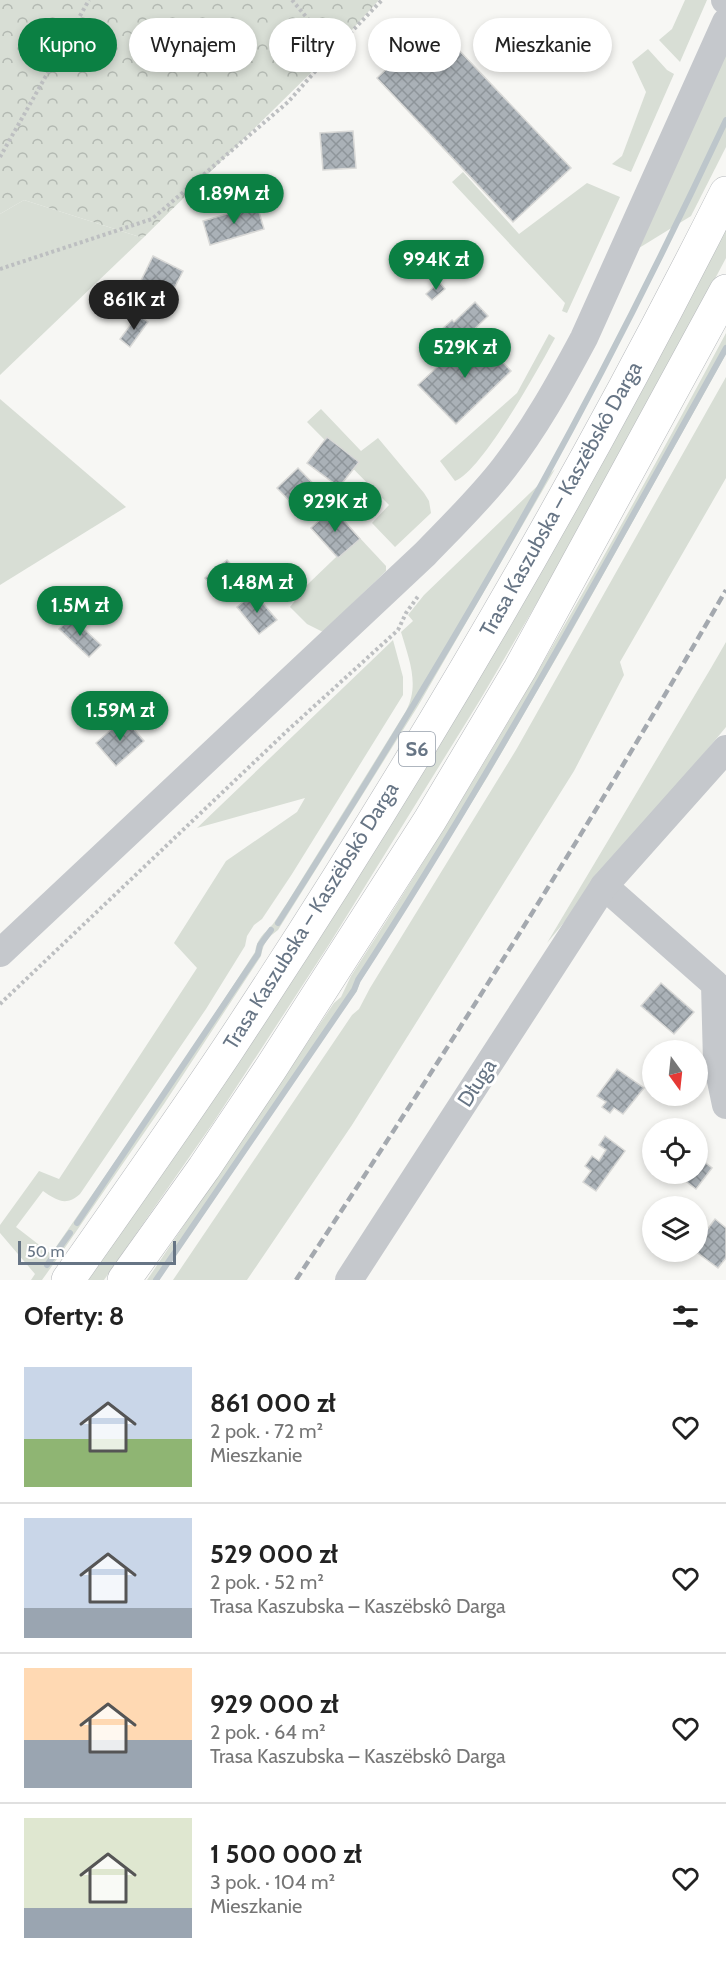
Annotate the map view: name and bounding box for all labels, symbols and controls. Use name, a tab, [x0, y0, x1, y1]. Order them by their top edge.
chip: Kupno	[18, 18, 117, 72]
chip: Wynajem	[129, 18, 257, 72]
chip: Filtry	[269, 18, 356, 72]
chip: Nowe	[368, 18, 461, 72]
chip: Mieszkanie	[473, 18, 612, 72]
pin: 1.89M zł	[172, 174, 296, 225]
text: 1.89M zł	[199, 181, 269, 205]
pin: 994K zł	[381, 240, 491, 291]
text: 994K zł	[403, 247, 469, 271]
pin: 861K zł	[79, 280, 189, 331]
text: 861K zł	[103, 287, 165, 311]
pin: 529K zł	[410, 328, 520, 379]
text: 529K zł	[433, 335, 497, 359]
street label: Trasa Kaszubska – Kaszëbskô Darga	[474, 357, 647, 641]
pin: 929K zł	[280, 482, 390, 533]
text: 929K zł	[303, 489, 367, 513]
pin: 1.48M zł	[195, 563, 319, 614]
text: 1.48M zł	[221, 570, 293, 594]
pin: 1.5M zł	[25, 586, 135, 637]
text: 1.5M zł	[51, 593, 109, 617]
pin: 1.59M zł	[58, 691, 182, 742]
text: 1.59M zł	[85, 698, 155, 722]
road number: S6	[399, 732, 435, 766]
street label: Trasa Kaszubska – Kaszëbskô Darga	[218, 777, 403, 1054]
north arrow	[642, 1040, 708, 1106]
map controls	[642, 1040, 708, 1262]
street label: Długa	[452, 1054, 501, 1111]
button: locate	[642, 1118, 708, 1184]
button: layers	[642, 1196, 708, 1262]
scale bar	[18, 1238, 176, 1266]
text: 50 m	[27, 1242, 64, 1261]
text: Oferty: 8	[24, 1300, 125, 1332]
icon: filters	[669, 1300, 702, 1333]
text: 861 000 zł	[210, 1387, 336, 1419]
icon: home	[72, 1391, 144, 1463]
icon: heart	[669, 1411, 702, 1444]
text: 2 pok. · 72 m²	[210, 1419, 323, 1443]
text: Mieszkanie	[210, 1443, 302, 1467]
text: 529 000 zł	[210, 1538, 338, 1570]
icon: home	[72, 1542, 144, 1614]
icon: heart	[669, 1562, 702, 1595]
text: 2 pok. · 52 m²	[210, 1570, 324, 1594]
text: Trasa Kaszubska – Kaszëbskô Darga	[210, 1594, 506, 1618]
text: 929 000 zł	[210, 1688, 339, 1720]
icon: home	[72, 1692, 144, 1764]
icon: heart	[669, 1712, 702, 1745]
text: 2 pok. · 64 m²	[210, 1720, 326, 1744]
text: Trasa Kaszubska – Kaszëbskô Darga	[210, 1744, 506, 1768]
text: 1 500 000 zł	[210, 1838, 362, 1870]
icon: home	[72, 1842, 144, 1914]
icon: heart	[669, 1862, 702, 1895]
text: 3 pok. · 104 m²	[210, 1870, 335, 1894]
text: Mieszkanie	[210, 1894, 302, 1918]

